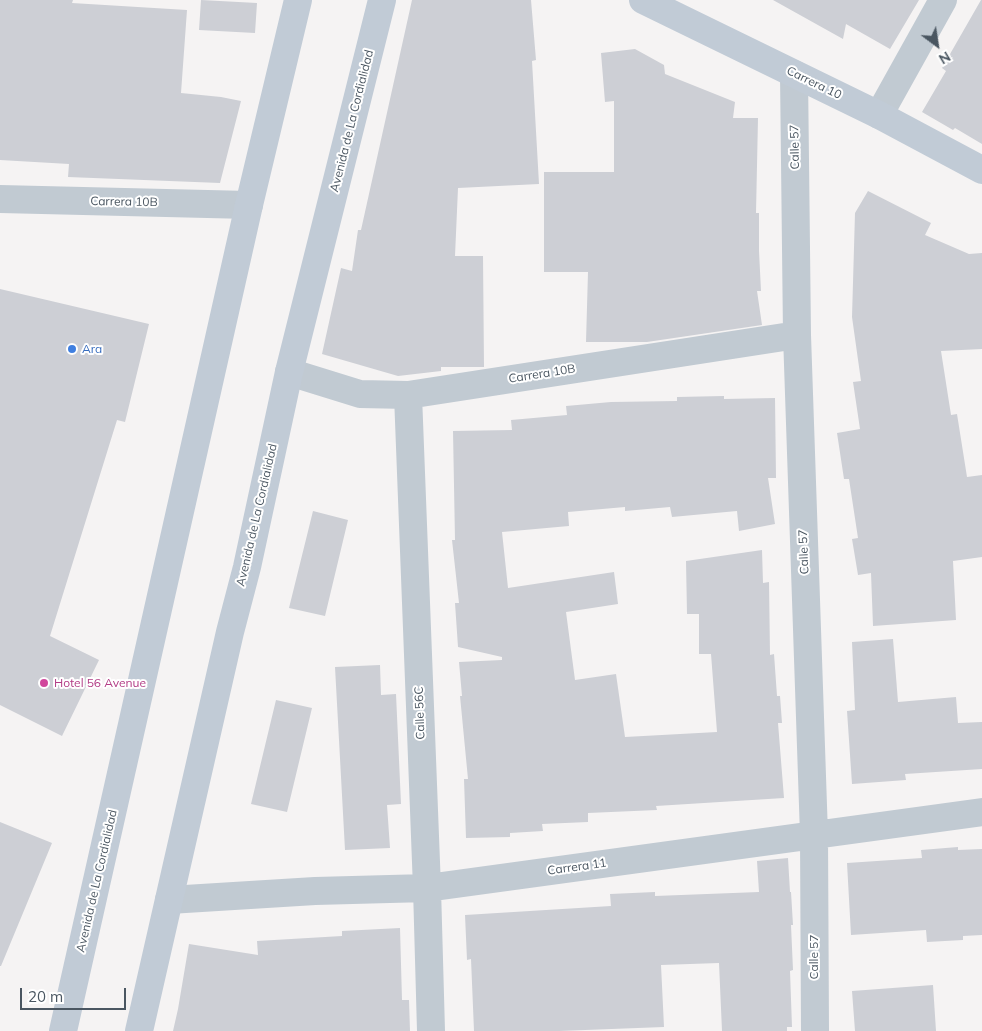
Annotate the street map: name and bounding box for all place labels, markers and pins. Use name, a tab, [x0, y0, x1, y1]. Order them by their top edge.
place label: Ara	[82, 342, 102, 356]
marker: Ara	[66, 343, 78, 355]
place label: Hotel 56 Avenue	[54, 676, 146, 690]
marker: Hotel 56 Avenue	[38, 677, 50, 689]

